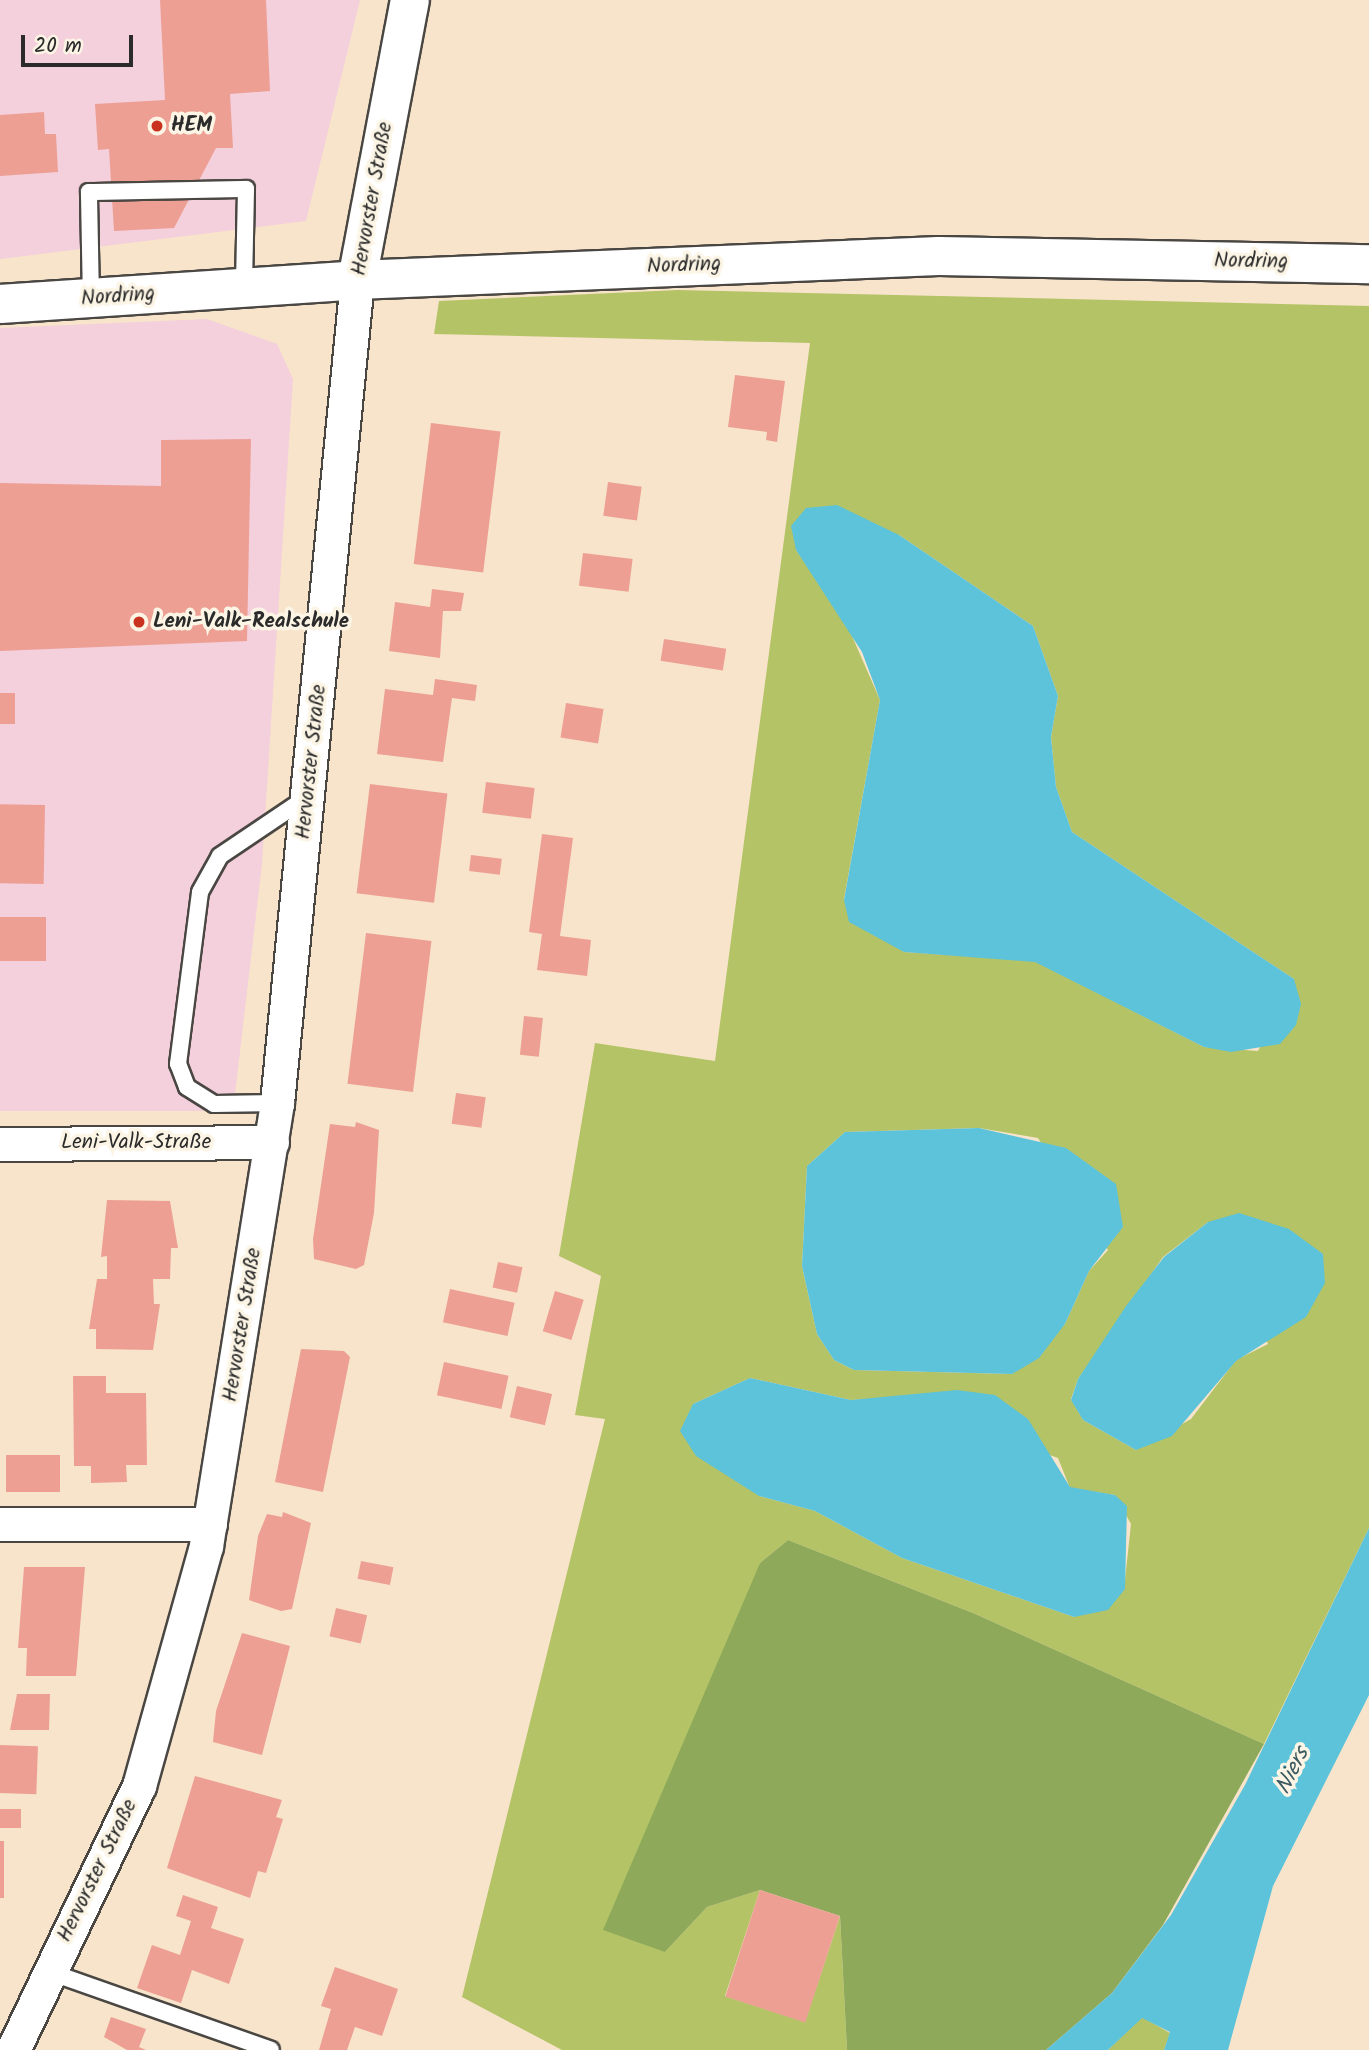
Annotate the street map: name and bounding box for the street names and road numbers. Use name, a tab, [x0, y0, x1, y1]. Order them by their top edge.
street label: Hervorster Straße	[347, 120, 399, 278]
street label: Nordring	[1214, 249, 1288, 275]
street label: Nordring	[646, 252, 722, 280]
street label: Nordring	[80, 282, 156, 312]
street label: Hervorster Straße	[291, 683, 333, 841]
street label: Leni-Valk-Straße	[61, 1130, 211, 1156]
street label: Hervorster Straße	[218, 1246, 268, 1404]
street label: Hervorster Straße	[53, 1796, 143, 1946]

